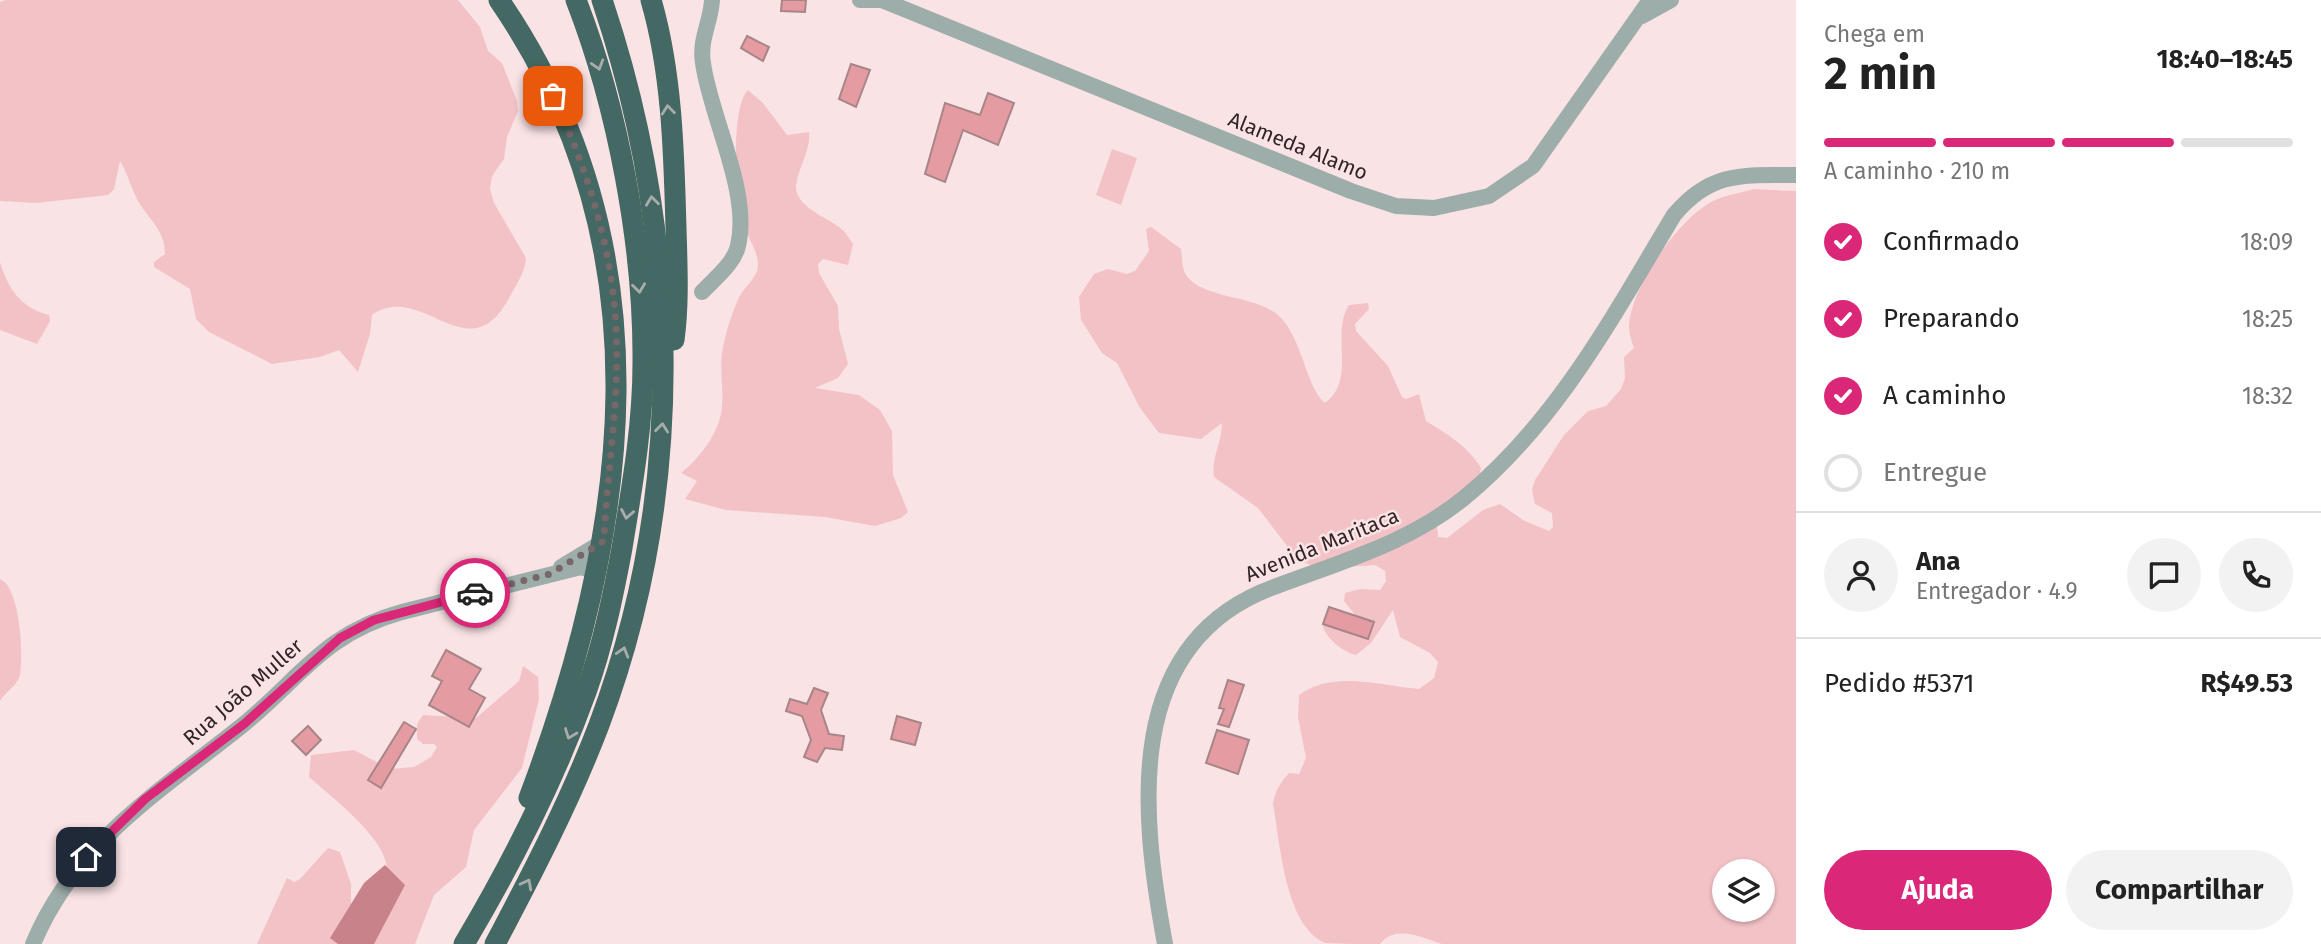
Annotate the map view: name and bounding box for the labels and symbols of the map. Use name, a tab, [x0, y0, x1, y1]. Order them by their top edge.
one-way arrow	[589, 58, 604, 70]
pin	[523, 66, 583, 126]
one-way arrow	[661, 104, 676, 115]
street label: Alameda Alamo	[1224, 106, 1372, 186]
one-way arrow	[644, 195, 659, 207]
one-way arrow	[632, 282, 647, 294]
one-way arrow	[654, 422, 669, 433]
street label: Avenida Maritaca	[1241, 502, 1403, 588]
one-way arrow	[621, 508, 636, 520]
courier	[440, 558, 510, 628]
street label: Rua João Muller	[178, 633, 308, 751]
one-way arrow	[615, 646, 629, 658]
one-way arrow	[565, 727, 579, 739]
pin	[56, 827, 116, 887]
one-way arrow	[519, 879, 532, 891]

